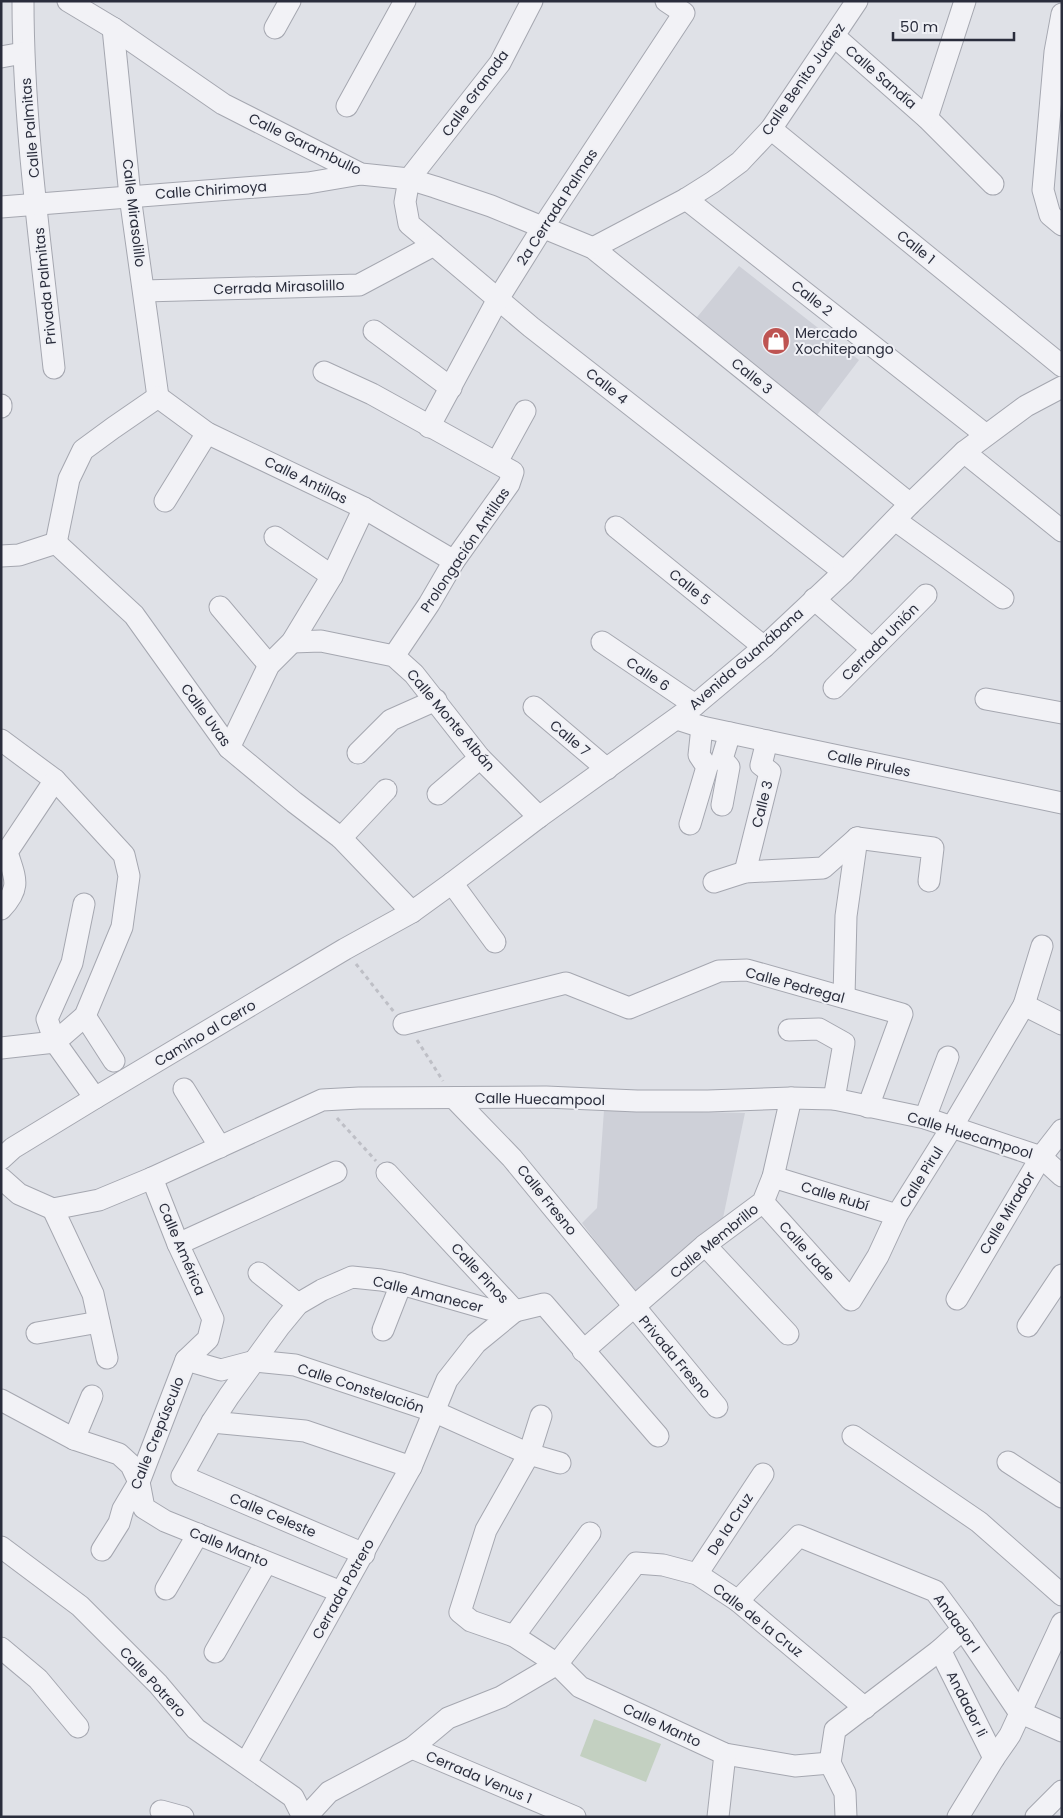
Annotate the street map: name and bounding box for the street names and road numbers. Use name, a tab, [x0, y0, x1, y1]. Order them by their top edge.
street label: Calle Benito Juárez	[757, 19, 849, 139]
street label: Calle Sandía	[841, 40, 921, 114]
street label: Calle Granada	[437, 46, 513, 140]
street label: Calle Palmitas	[16, 77, 44, 179]
street label: Calle Garambullo	[245, 108, 365, 180]
street label: 2a Cerrada Palmas	[512, 145, 602, 269]
street label: Calle Mirasolillo	[117, 158, 151, 268]
street label: Calle Chirimoya	[154, 176, 268, 204]
street label: Calle 1	[893, 225, 939, 269]
street label: Privada Palmitas	[29, 227, 61, 345]
street label: Cerrada Mirasolillo	[213, 275, 345, 299]
street label: Calle 2	[787, 275, 837, 321]
street label: Calle 3	[727, 353, 777, 399]
street label: Calle 4	[582, 363, 632, 409]
street label: Calle Antillas	[261, 451, 351, 509]
street label: Prolongación Antillas	[416, 484, 514, 616]
street label: Calle 5	[665, 564, 715, 610]
street label: Cerrada Unión	[837, 599, 923, 685]
street label: Avenida Guanábana	[684, 604, 808, 714]
street label: Calle 6	[622, 652, 674, 696]
street label: Calle Monte Albán	[402, 665, 500, 775]
street label: Calle Uvas	[176, 679, 236, 751]
street label: Calle 7	[545, 715, 595, 761]
street label: Calle Pirules	[825, 744, 913, 782]
street label: Calle 3	[747, 778, 777, 830]
street label: Calle Pedregal	[743, 962, 847, 1008]
street label: Camino al Cerro	[150, 995, 260, 1071]
street label: Calle Huecampool	[475, 1088, 605, 1110]
street label: Calle Huecampool	[905, 1106, 1035, 1164]
street label: Calle Pirul	[894, 1143, 948, 1211]
street label: Calle Fresno	[512, 1160, 582, 1240]
street label: Calle Mirador	[974, 1168, 1040, 1258]
street label: Calle Rubí	[799, 1176, 872, 1216]
street label: Calle Membrillo	[665, 1199, 763, 1283]
street label: Calle América	[154, 1200, 210, 1298]
street label: Calle Jade	[775, 1217, 840, 1286]
street label: Calle Pinos	[447, 1238, 513, 1308]
street label: Calle Amanecer	[371, 1271, 485, 1317]
street label: Privada Fresno	[634, 1311, 716, 1403]
street label: Calle Constelación	[295, 1358, 427, 1418]
street label: Calle Crepúsculo	[125, 1374, 189, 1492]
street label: Calle Celeste	[227, 1488, 320, 1542]
street label: De la Cruz	[702, 1489, 758, 1559]
street label: Calle Manto	[186, 1522, 272, 1572]
street label: Cerrada Potrero	[307, 1535, 379, 1643]
street label: Calle de la Cruz	[709, 1578, 807, 1662]
street label: Andador I	[929, 1590, 985, 1656]
street label: Calle Potrero	[115, 1642, 191, 1722]
street label: Andador Ii	[942, 1668, 992, 1740]
street label: Calle Manto	[620, 1698, 704, 1752]
street label: Cerrada Venus 1	[423, 1746, 535, 1808]

